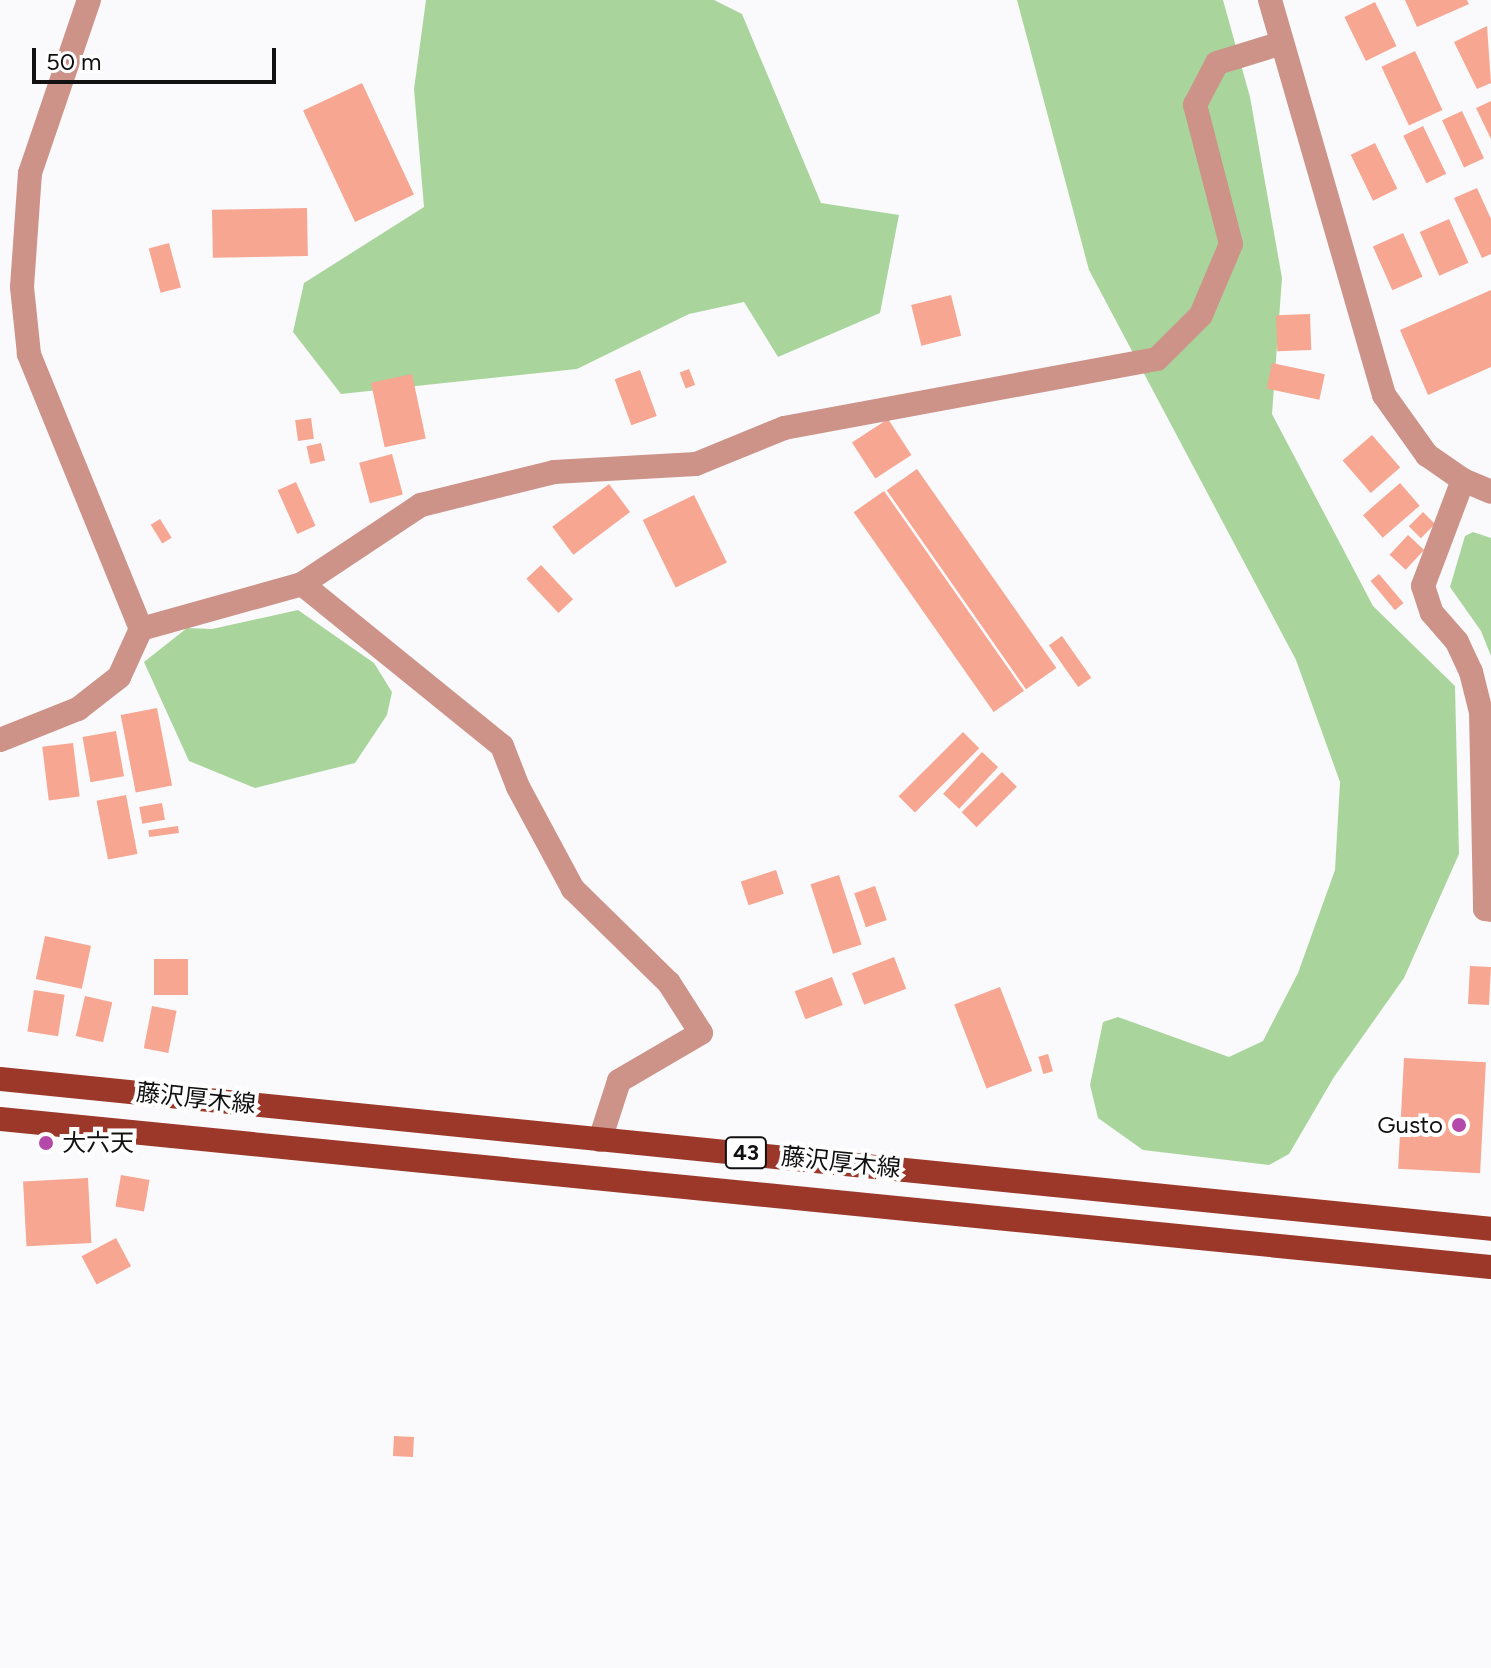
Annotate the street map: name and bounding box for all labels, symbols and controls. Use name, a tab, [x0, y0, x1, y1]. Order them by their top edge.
scale bar	[36, 32, 280, 82]
text: 50 m	[46, 47, 102, 76]
street label: 藤沢厚木線	[135, 1077, 257, 1119]
place label: Gusto	[1377, 1111, 1443, 1139]
marker: Gusto	[1450, 1116, 1468, 1134]
place label: 大六天	[62, 1129, 134, 1157]
marker: 大六天	[37, 1134, 55, 1152]
road number: 43	[724, 1135, 768, 1171]
street label: 藤沢厚木線	[780, 1141, 902, 1183]

